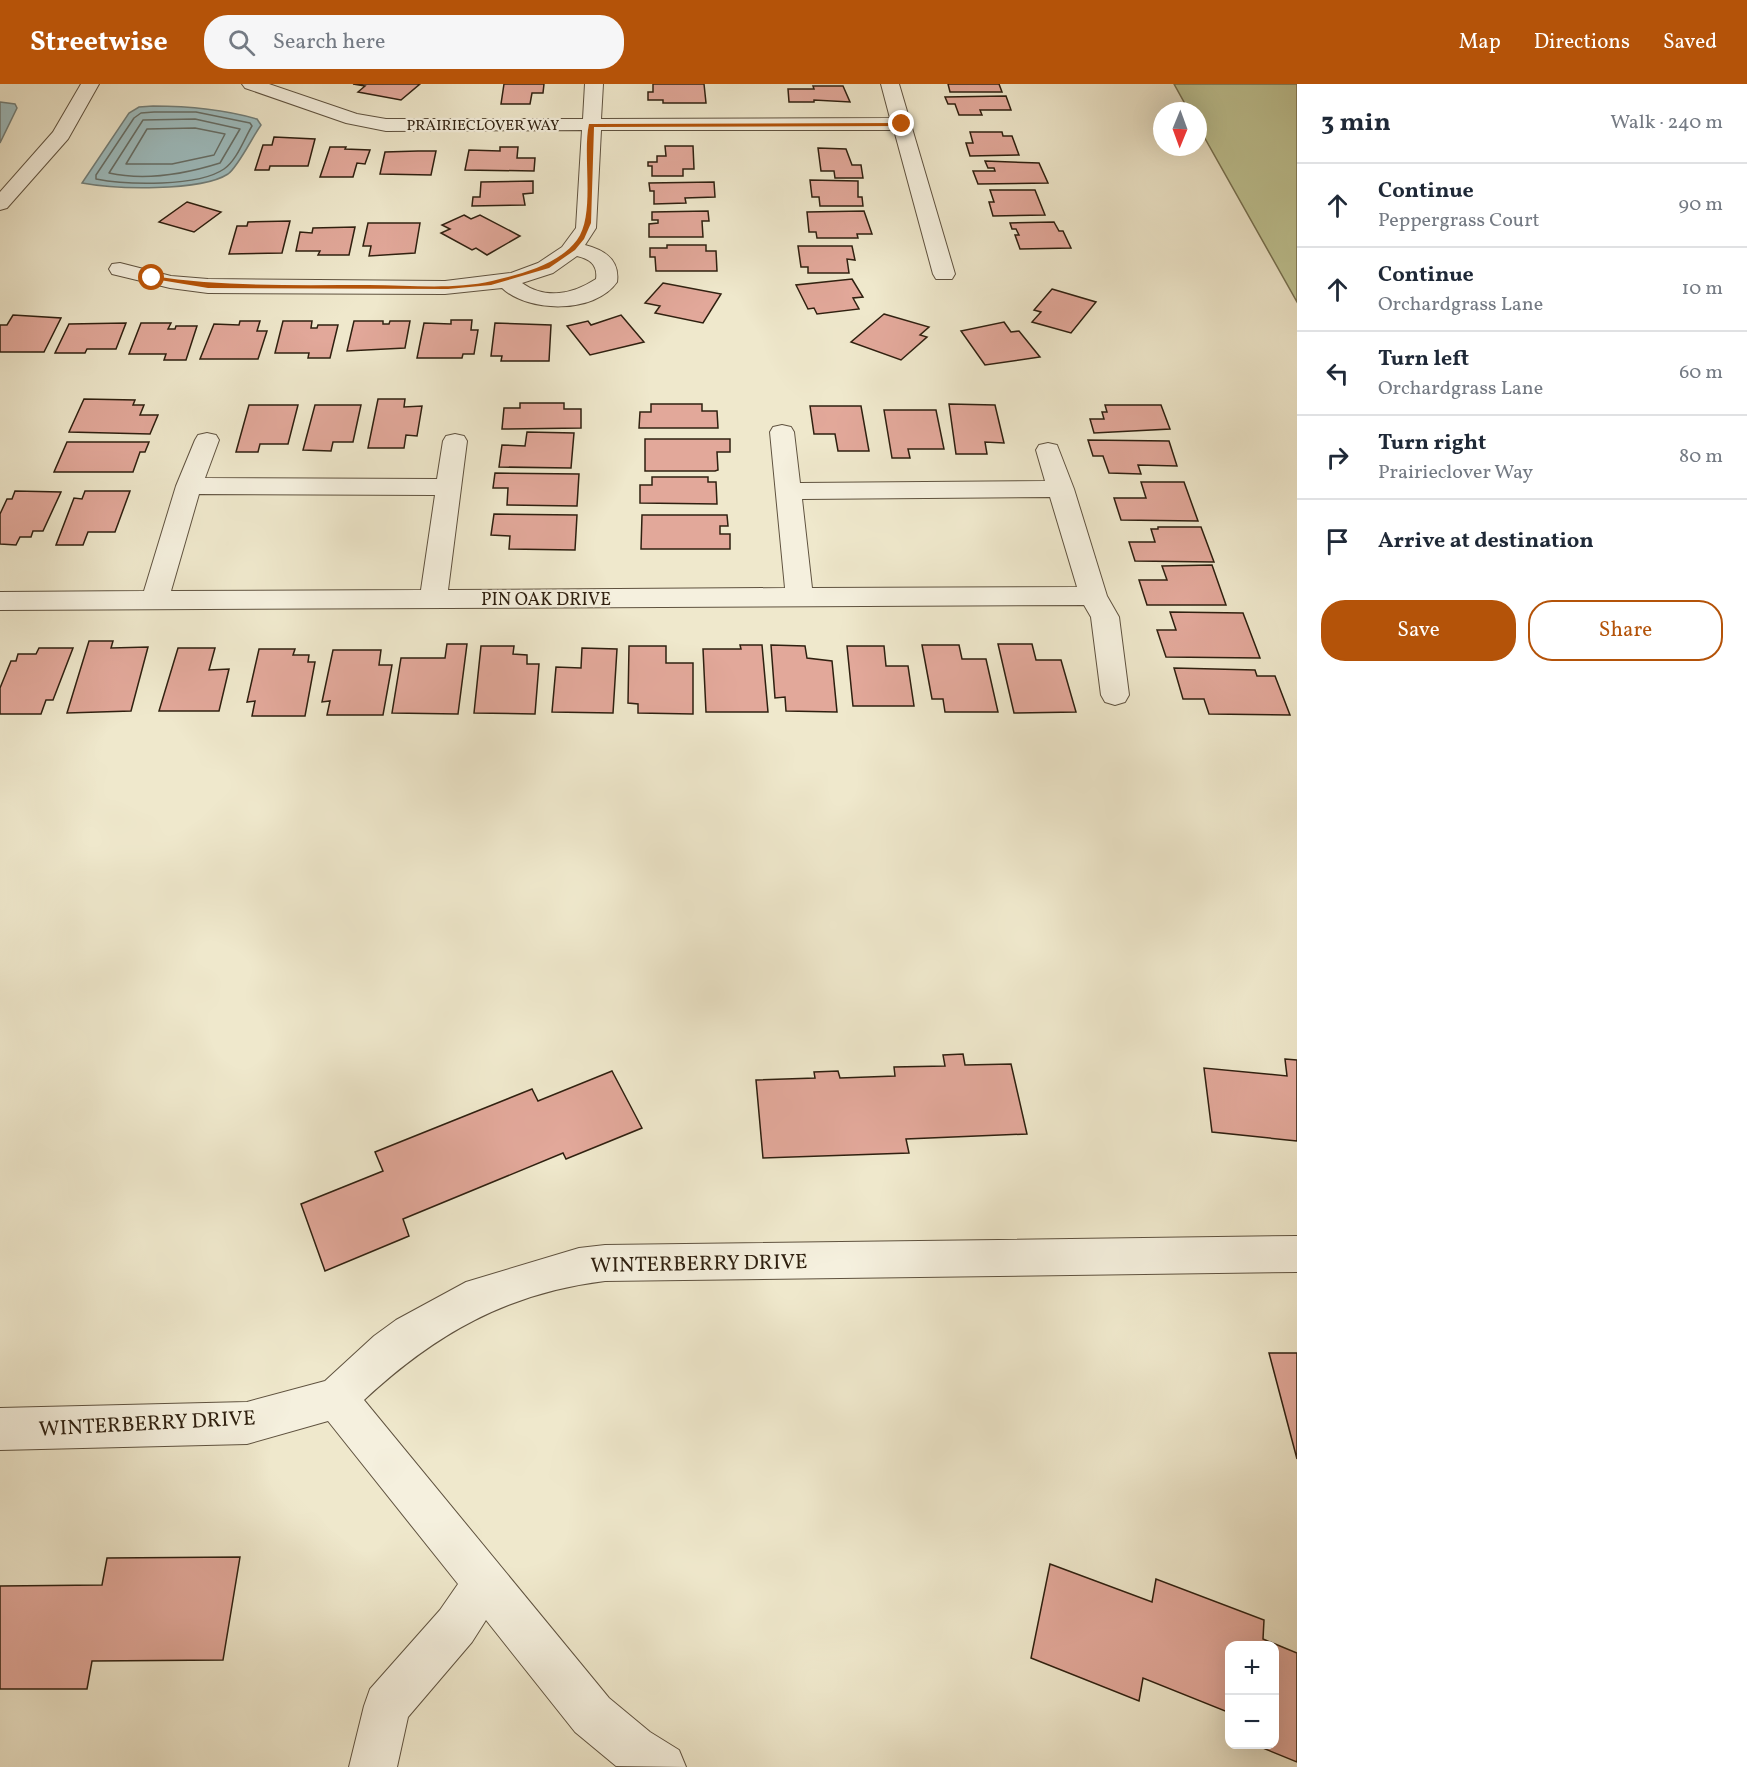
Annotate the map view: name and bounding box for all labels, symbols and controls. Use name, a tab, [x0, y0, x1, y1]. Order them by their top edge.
search box	[204, 15, 624, 69]
text: Streetwise	[30, 23, 168, 62]
icon: search	[225, 26, 258, 59]
text: Search here	[273, 27, 385, 58]
text: Map	[1459, 28, 1501, 57]
text: Directions	[1534, 28, 1630, 57]
text: Saved	[1663, 28, 1717, 57]
north arrow	[1153, 102, 1207, 156]
text: 3 min	[1321, 105, 1391, 141]
text: Walk · 240 m	[1610, 109, 1723, 137]
route end	[888, 110, 914, 136]
street label: PRAIRIECLOVER WAY	[407, 116, 560, 137]
text: Continue	[1378, 176, 1474, 207]
icon: ahead	[1321, 189, 1354, 222]
text: 90 m	[1679, 191, 1723, 219]
text: Peppergrass Court	[1378, 207, 1540, 235]
text: Continue	[1378, 260, 1474, 291]
route start	[138, 264, 164, 290]
icon: ahead	[1321, 273, 1354, 306]
text: 10 m	[1682, 275, 1723, 303]
text: Orchardgrass Lane	[1378, 291, 1543, 319]
text: Turn left	[1378, 344, 1469, 375]
icon: left	[1321, 357, 1354, 390]
text: 60 m	[1679, 359, 1723, 387]
text: Orchardgrass Lane	[1378, 375, 1543, 403]
text: Turn right	[1378, 428, 1486, 459]
icon: right	[1321, 441, 1354, 474]
text: 80 m	[1679, 443, 1723, 471]
text: Prairieclover Way	[1378, 459, 1533, 487]
icon: arrive	[1321, 525, 1354, 558]
text: Arrive at destination	[1378, 526, 1594, 557]
street label: PIN OAK DRIVE	[481, 588, 611, 613]
button: Save	[1321, 600, 1516, 661]
button: Share	[1528, 600, 1723, 661]
street label: WINTERBERRY DRIVE	[590, 1248, 808, 1281]
street label: WINTERBERRY DRIVE	[38, 1404, 256, 1445]
map controls	[1225, 1641, 1279, 1749]
button: +	[1225, 1641, 1279, 1695]
button: −	[1225, 1695, 1279, 1749]

